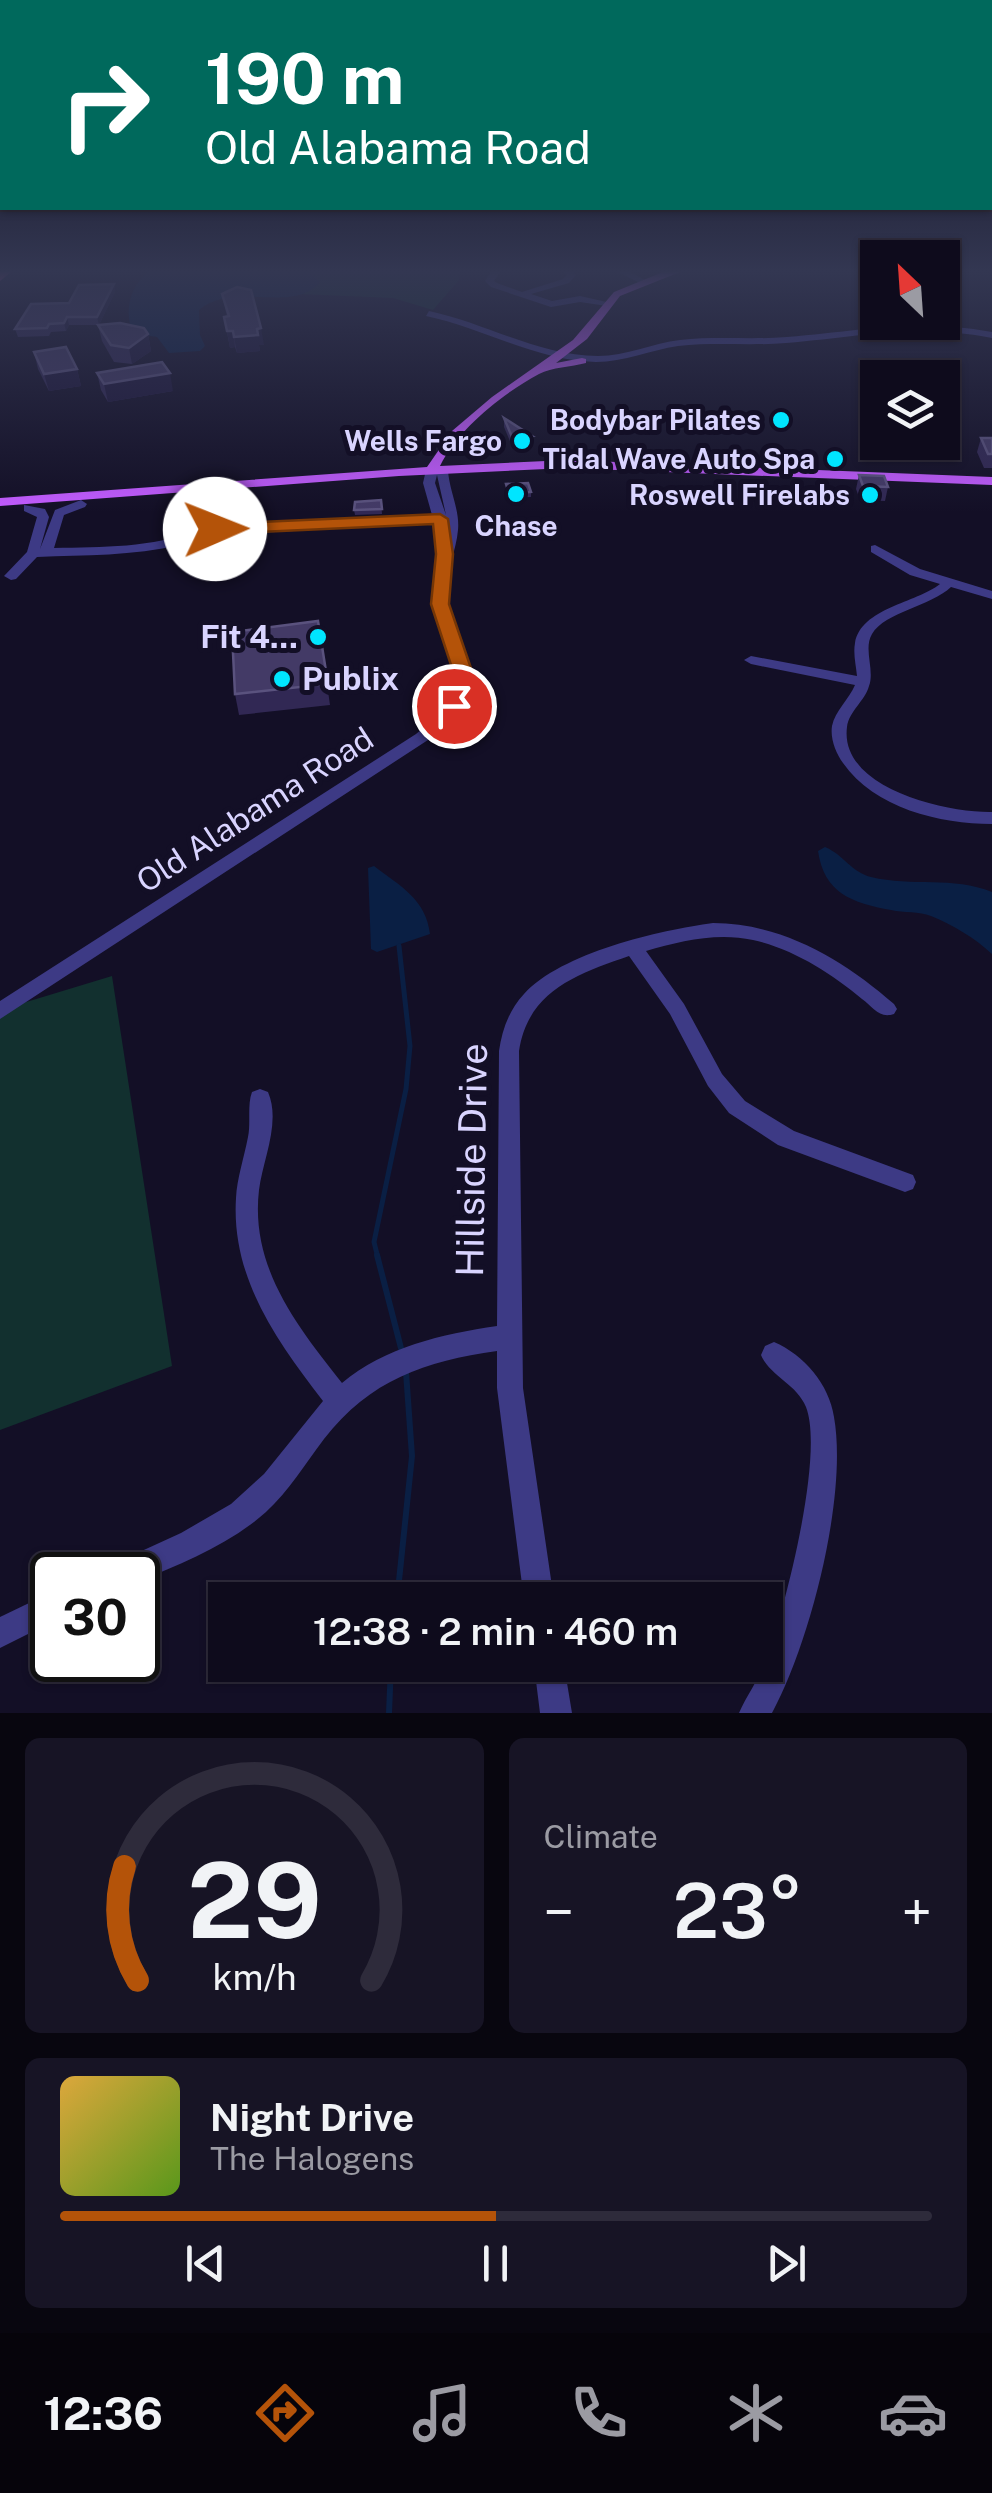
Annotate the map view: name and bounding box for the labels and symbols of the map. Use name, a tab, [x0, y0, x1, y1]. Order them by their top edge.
north arrow	[860, 240, 960, 340]
place label: Bodybar Pilates	[550, 403, 761, 436]
marker: Bodybar Pilates	[770, 409, 792, 431]
place label: Wells Fargo	[344, 424, 502, 457]
marker: Wells Fargo	[511, 430, 533, 452]
place label: Tidal Wave Auto Spa	[542, 442, 815, 475]
marker: Tidal Wave Auto Spa	[824, 448, 846, 470]
position arrow	[163, 477, 267, 581]
place label: Roswell Firelabs	[629, 478, 850, 511]
marker: Chase	[505, 483, 527, 505]
marker: Roswell Firelabs	[859, 484, 881, 506]
place label: Chase	[474, 509, 558, 542]
place label: Fit 4...	[200, 618, 298, 655]
marker: Fit 4...	[307, 626, 329, 648]
place label: Publix	[302, 660, 399, 697]
pin	[412, 664, 497, 749]
marker: Publix	[271, 668, 293, 690]
street label: Old Alabama Road	[130, 719, 380, 900]
street label: Hillside Drive	[447, 1043, 496, 1277]
speed limit sign: 30	[30, 1552, 160, 1682]

